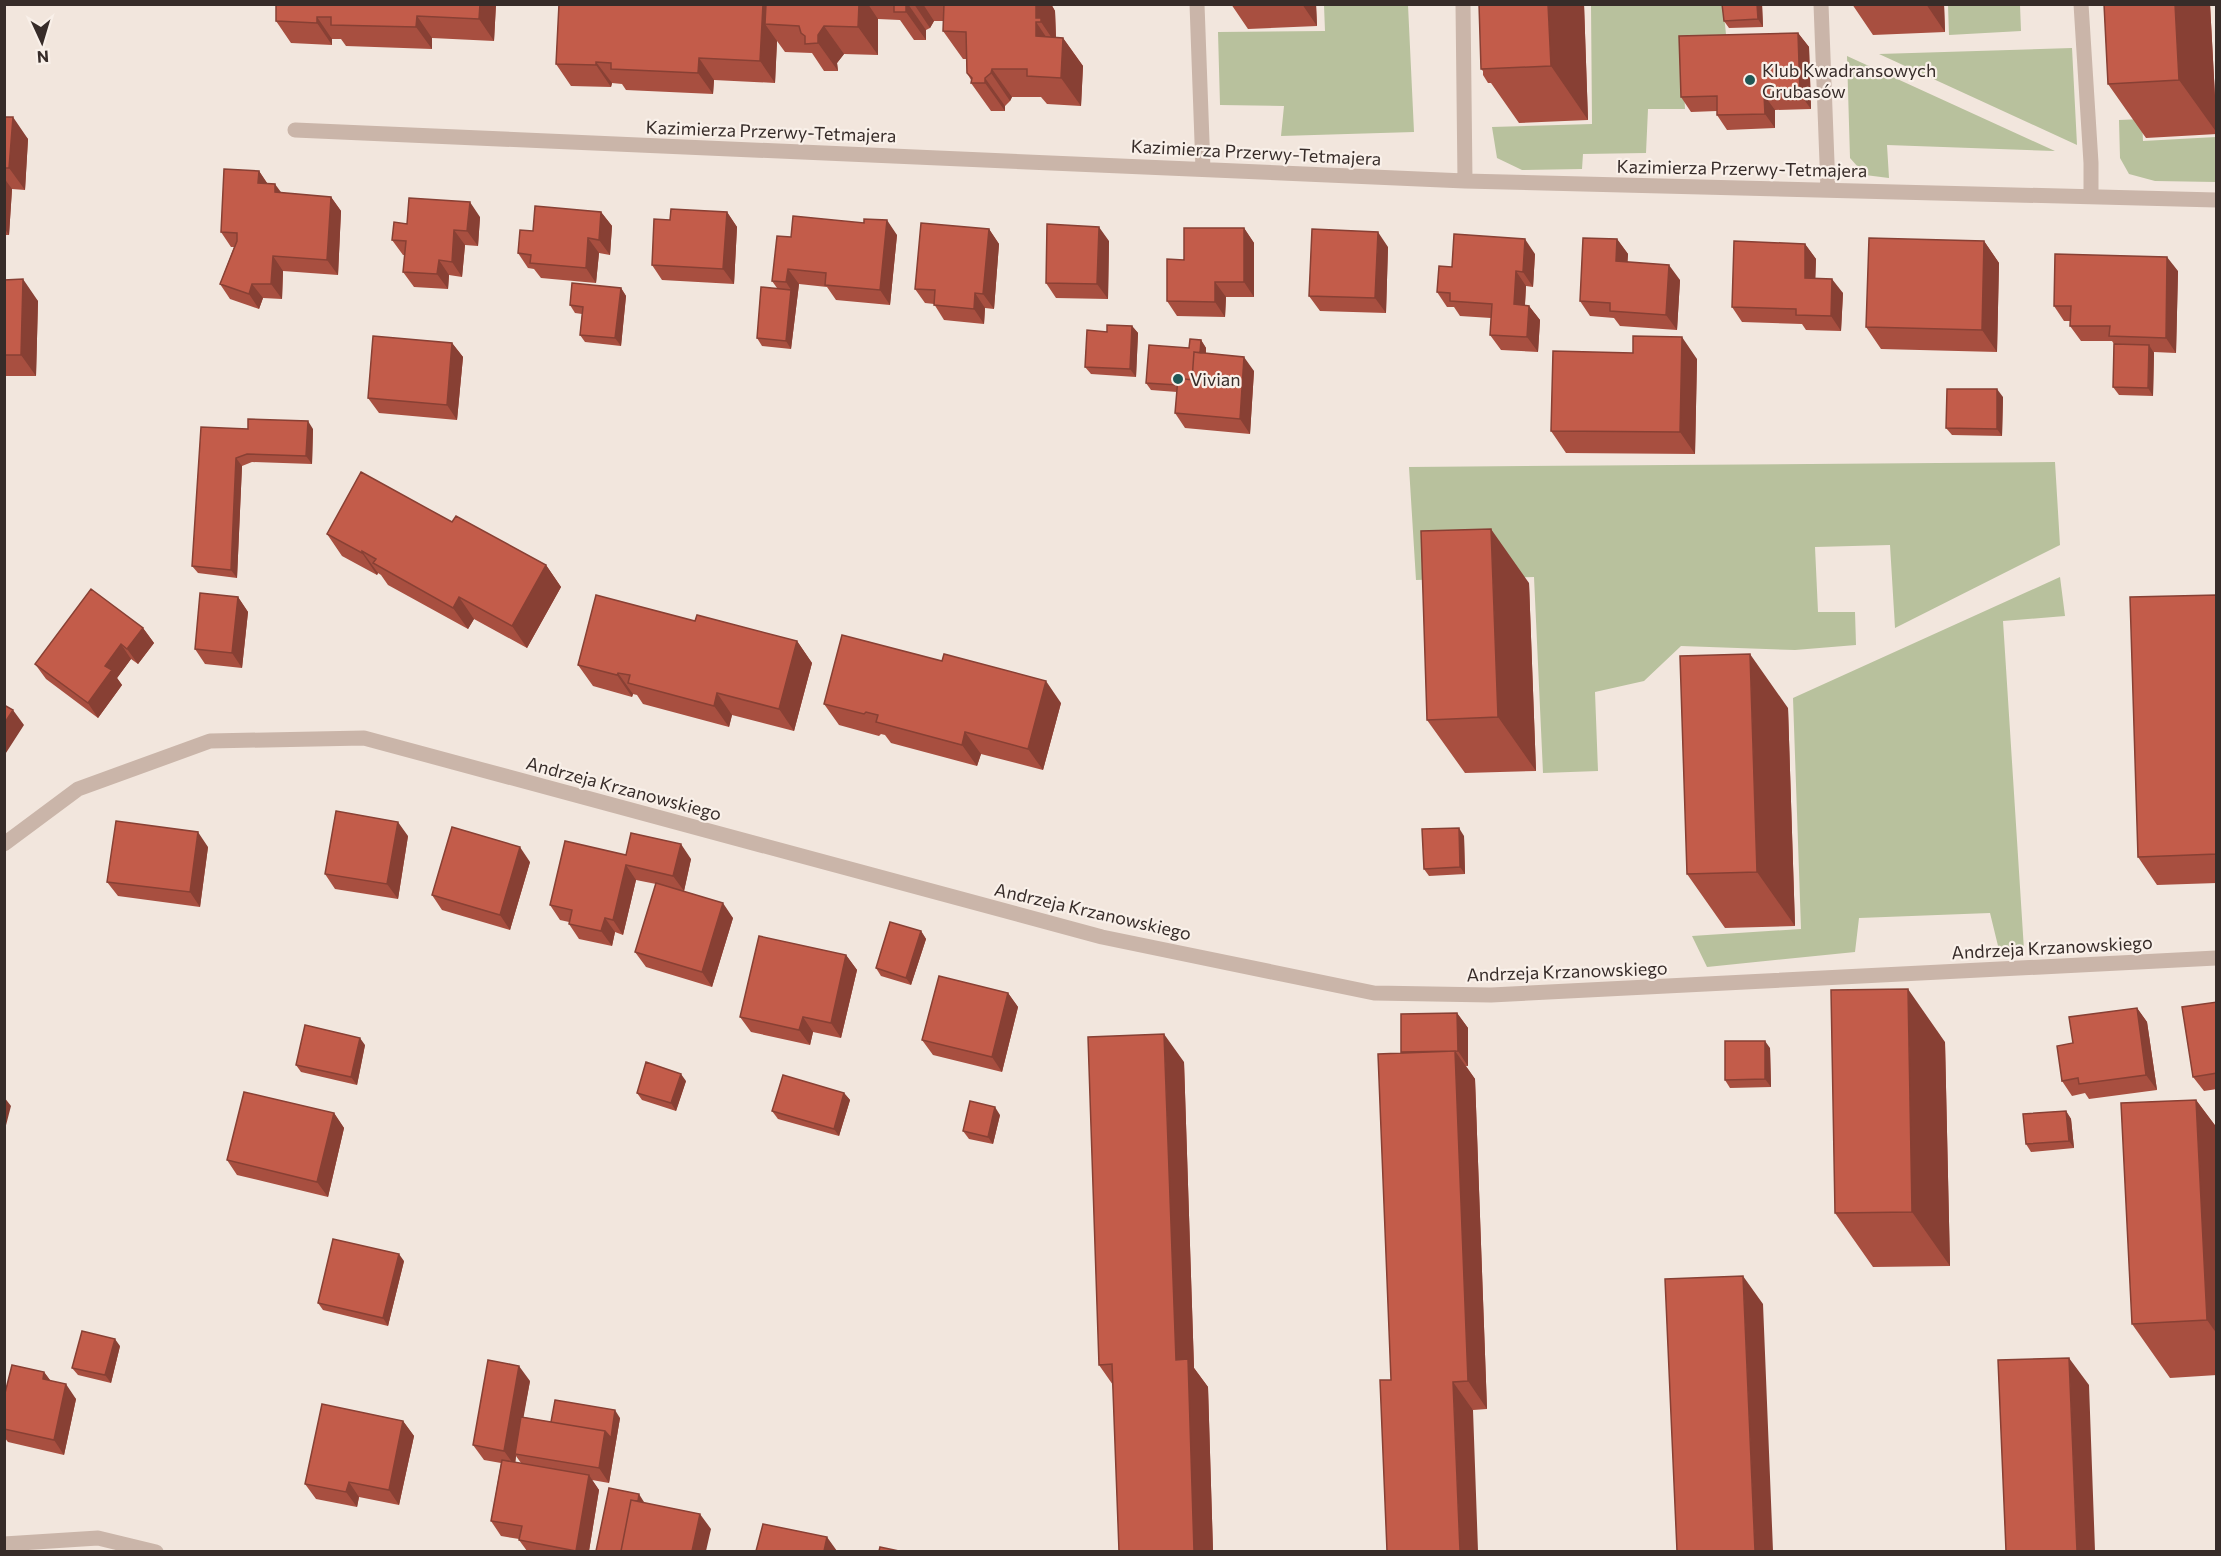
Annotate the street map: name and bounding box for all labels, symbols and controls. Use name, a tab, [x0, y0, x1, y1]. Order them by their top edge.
north arrow	[12, 12, 72, 72]
text: N	[36, 48, 50, 67]
place label: Klub Kwadransowych Grubasów	[1762, 59, 1936, 102]
marker: Klub Kwadransowych Grubasów	[1743, 73, 1757, 87]
street label: Kazimierza Przerwy-Tetmajera	[645, 116, 897, 146]
street label: Kazimierza Przerwy-Tetmajera	[1130, 134, 1382, 170]
street label: Kazimierza Przerwy-Tetmajera	[1616, 155, 1868, 181]
place label: Vivian	[1190, 368, 1241, 390]
marker: Vivian	[1171, 372, 1185, 386]
street label: Andrzeja Krzanowskiego	[524, 751, 724, 825]
street label: Andrzeja Krzanowskiego	[992, 878, 1194, 944]
street label: Andrzeja Krzanowskiego	[1951, 931, 2153, 963]
street label: Andrzeja Krzanowskiego	[1466, 956, 1668, 986]

